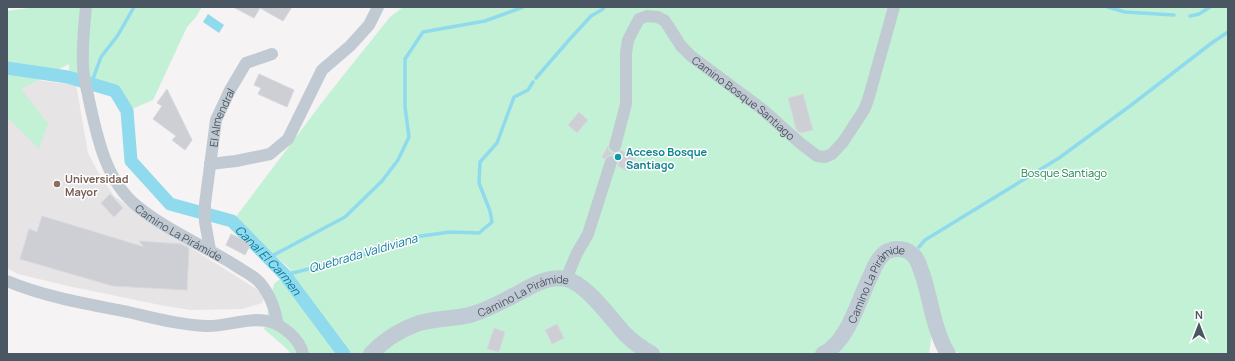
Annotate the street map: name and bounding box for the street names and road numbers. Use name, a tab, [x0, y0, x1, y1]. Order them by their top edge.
street label: Camino Bosque Santiago	[689, 52, 799, 143]
street label: El Almendral	[205, 85, 237, 148]
street label: Camino La Pirámide	[132, 200, 226, 264]
street label: Camino La Pirámide	[844, 241, 907, 326]
street label: Camino La Pirámide	[475, 271, 571, 320]

